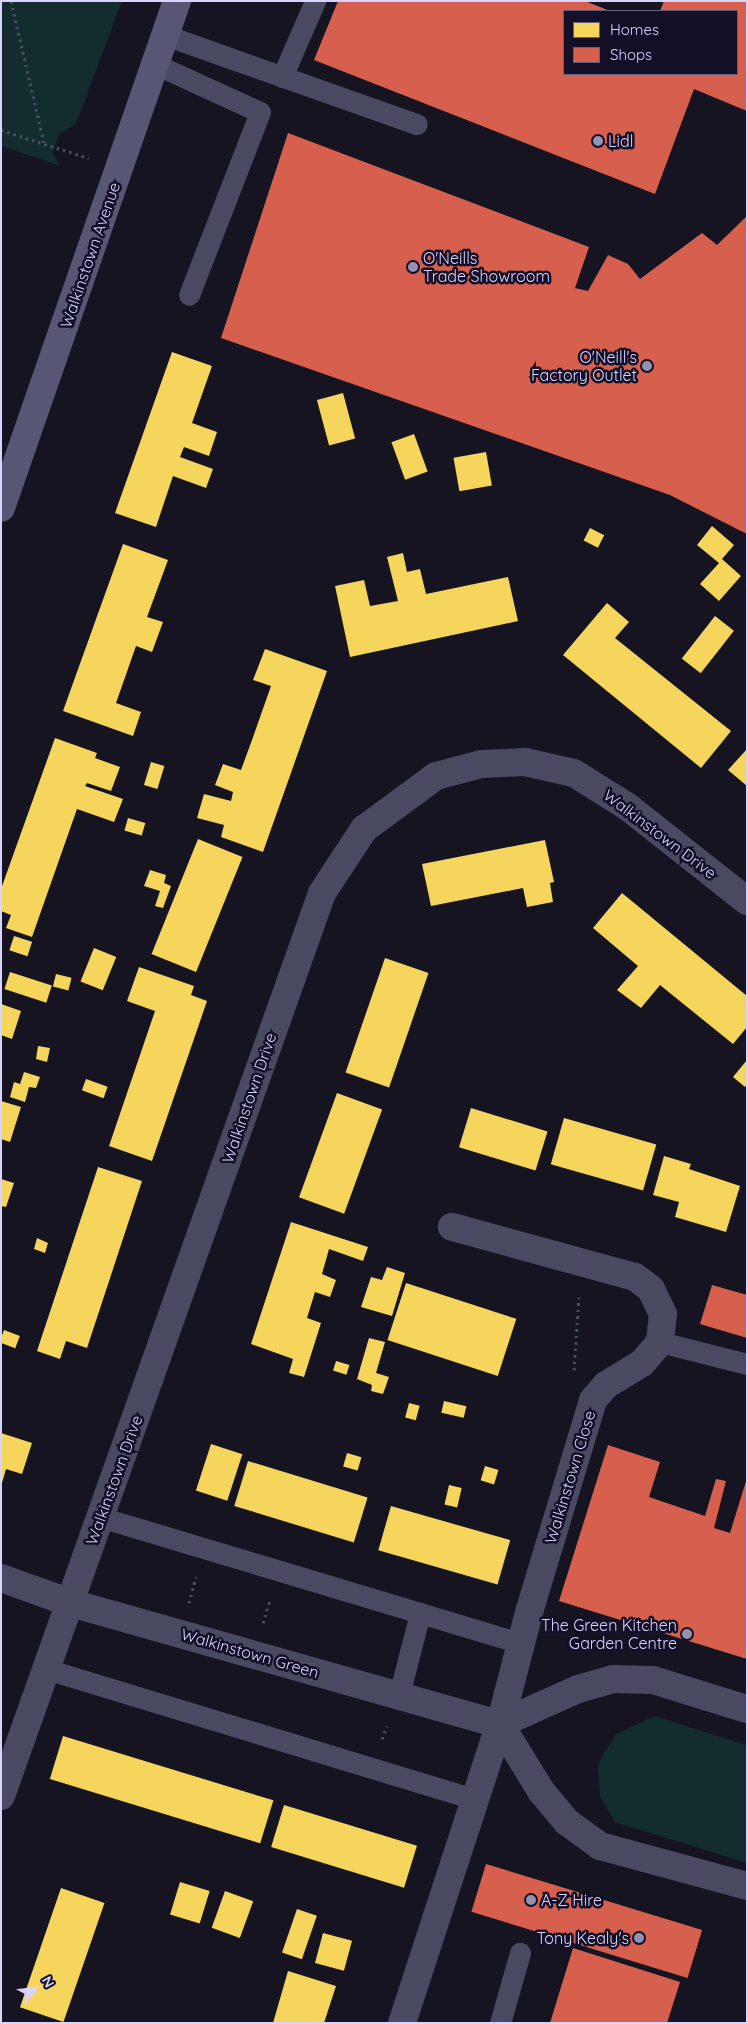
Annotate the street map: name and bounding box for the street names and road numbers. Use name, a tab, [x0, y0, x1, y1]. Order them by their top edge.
street label: Walkinstown Avenue	[56, 180, 124, 330]
street label: Walkinstown Drive	[600, 785, 720, 883]
street label: Walkinstown Drive	[218, 1030, 280, 1166]
street label: Walkinstown Close	[541, 1408, 599, 1546]
street label: Walkinstown Drive	[82, 1413, 146, 1547]
street label: Walkinstown Green	[179, 1624, 321, 1682]

